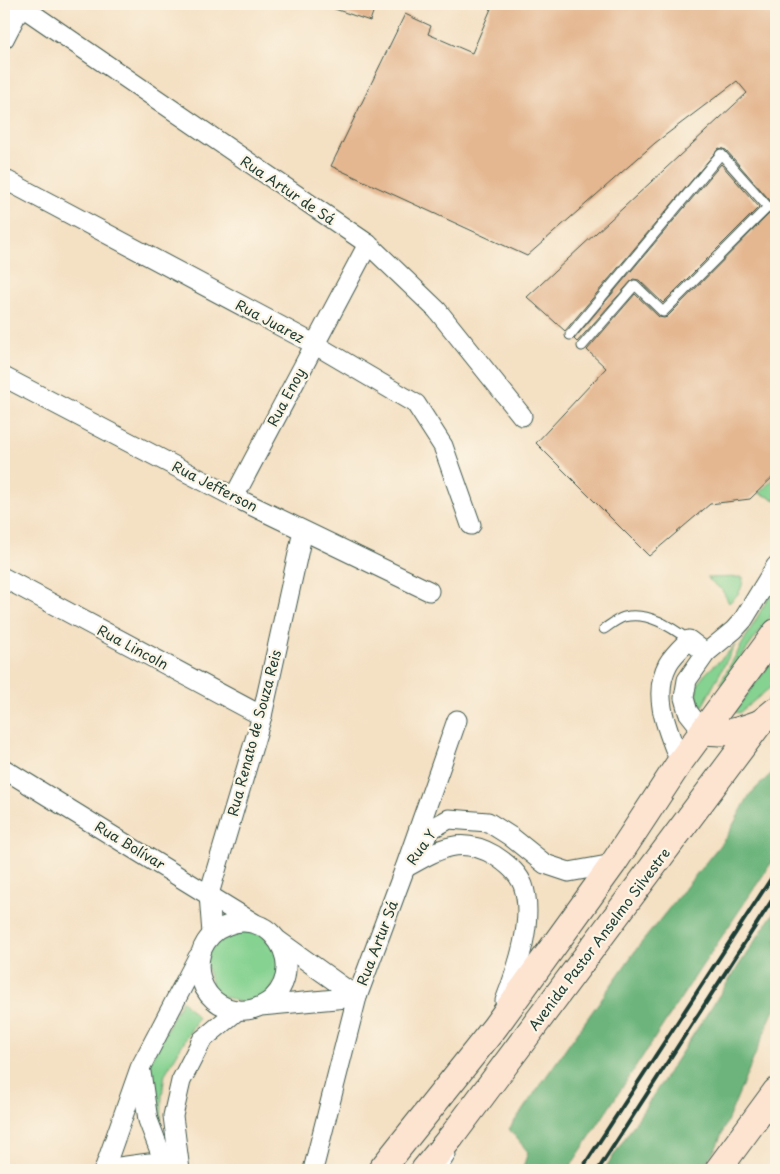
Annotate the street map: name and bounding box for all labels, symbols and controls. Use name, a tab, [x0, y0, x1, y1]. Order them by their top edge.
street label: Rua Artur de Sá	[236, 150, 340, 230]
street label: Rua Juarez	[232, 294, 308, 348]
street label: Rua Enoy	[262, 364, 310, 430]
street label: Rua Jefferson	[168, 455, 262, 517]
street label: Rua Lincoln	[94, 619, 172, 675]
street label: Rua Renato de Souza Reis	[222, 647, 286, 819]
street label: Rua Bolívar	[91, 816, 170, 875]
street label: Rua Y	[401, 824, 441, 869]
street label: Avenida Pastor Anselmo Silvestre	[523, 843, 675, 1035]
street label: Rua Artur Sá	[351, 897, 403, 989]

